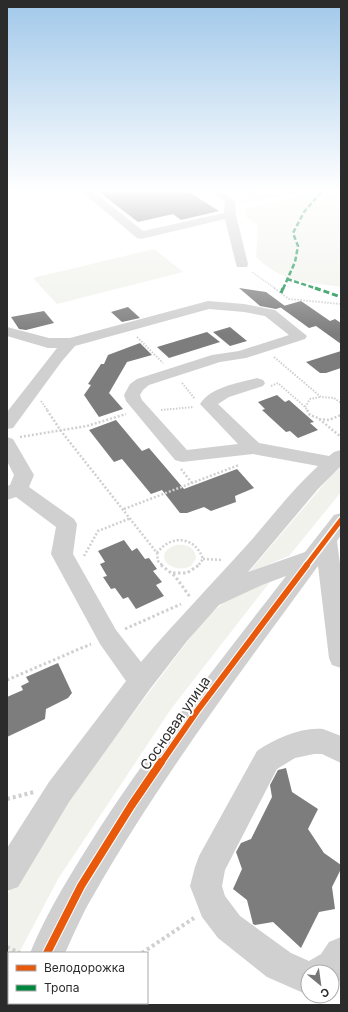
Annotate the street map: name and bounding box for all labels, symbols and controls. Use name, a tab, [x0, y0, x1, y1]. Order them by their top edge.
street label: Сосновая улица	[136, 673, 213, 773]
legend	[8, 952, 148, 1004]
text: Велодорожка	[44, 960, 125, 975]
north arrow	[300, 964, 340, 1004]
text: Тропа	[44, 980, 79, 995]
text: С	[318, 985, 332, 1001]

